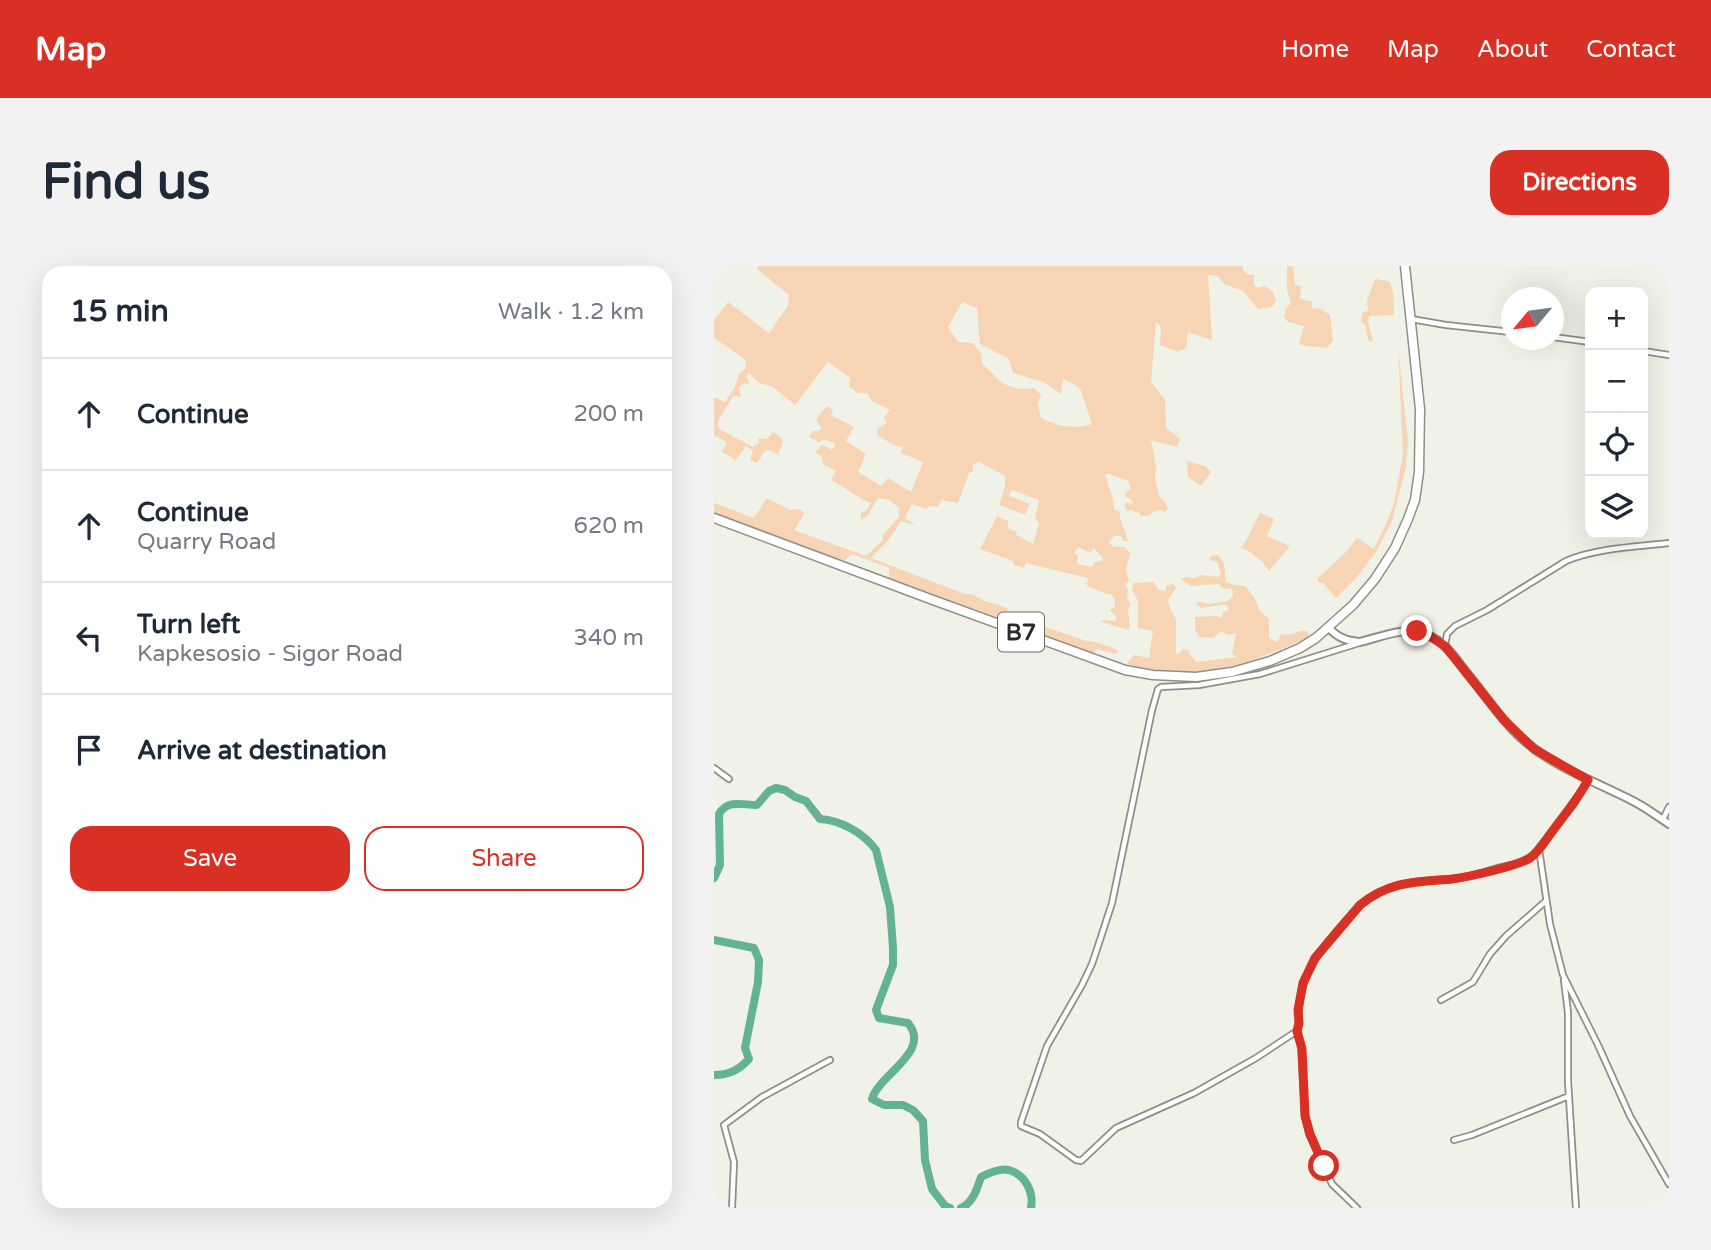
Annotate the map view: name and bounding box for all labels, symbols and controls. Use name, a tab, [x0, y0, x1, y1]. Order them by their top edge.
text: Map	[35, 30, 106, 69]
text: Home	[1281, 35, 1349, 64]
text: Map	[1387, 35, 1439, 64]
text: About	[1477, 35, 1548, 64]
text: Contact	[1586, 35, 1676, 64]
button: Directions	[1490, 150, 1669, 215]
text: Find us	[42, 153, 210, 212]
north arrow	[1501, 287, 1564, 350]
map controls	[1585, 287, 1648, 539]
button: +	[1585, 287, 1648, 350]
text: 15 min	[70, 293, 169, 330]
text: Walk · 1.2 km	[498, 298, 644, 326]
button: −	[1585, 350, 1648, 413]
icon: ahead	[70, 395, 108, 433]
text: Continue	[137, 399, 249, 430]
text: 200 m	[574, 400, 644, 428]
button: locate	[1585, 413, 1648, 476]
button: layers	[1585, 476, 1648, 539]
text: Continue	[137, 497, 249, 528]
icon: ahead	[70, 507, 108, 545]
text: 620 m	[574, 512, 644, 540]
text: Quarry Road	[137, 528, 276, 556]
text: Turn left	[137, 609, 240, 640]
road number: B7	[998, 612, 1044, 652]
route end	[1401, 615, 1432, 646]
icon: left	[70, 619, 108, 657]
text: 340 m	[574, 624, 644, 652]
text: Kapkesosio - Sigor Road	[137, 640, 403, 668]
icon: arrive	[70, 731, 108, 769]
text: Arrive at destination	[137, 735, 387, 766]
button: Save	[70, 826, 350, 891]
button: Share	[364, 826, 644, 891]
route start	[1308, 1150, 1339, 1181]

